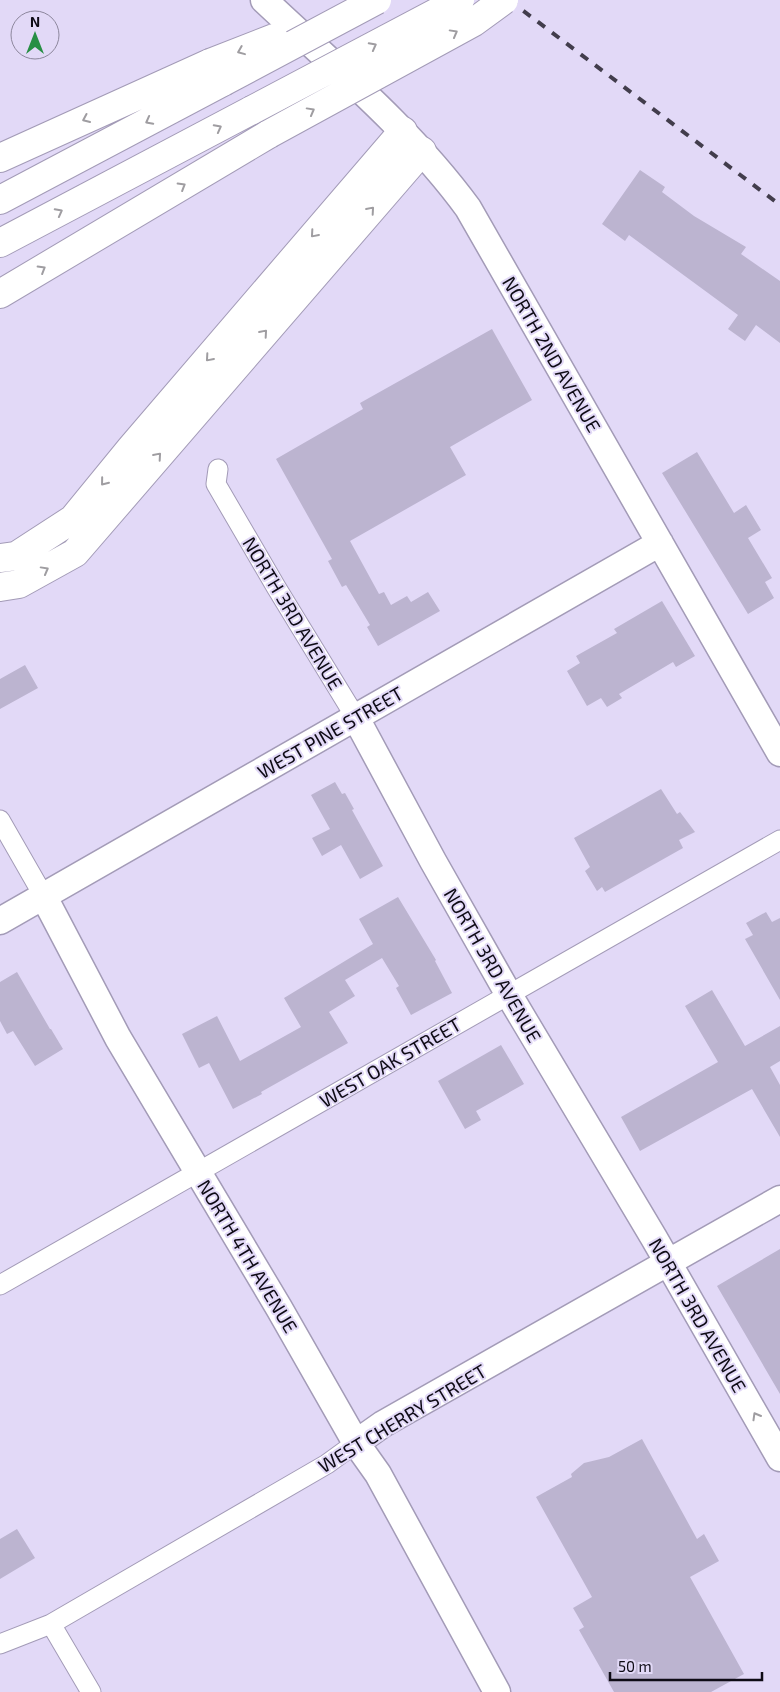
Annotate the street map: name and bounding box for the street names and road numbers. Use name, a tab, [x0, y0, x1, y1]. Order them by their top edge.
street label: NORTH 2ND AVENUE	[498, 272, 606, 436]
street label: NORTH 3RD AVENUE	[238, 532, 348, 694]
street label: WEST PINE STREET	[253, 681, 407, 783]
street label: NORTH 3RD AVENUE	[439, 884, 547, 1046]
street label: WEST OAK STREET	[315, 1012, 465, 1112]
street label: NORTH 4TH AVENUE	[193, 1175, 303, 1337]
street label: NORTH 3RD AVENUE	[644, 1234, 752, 1396]
street label: WEST CHERRY STREET	[314, 1359, 490, 1477]

